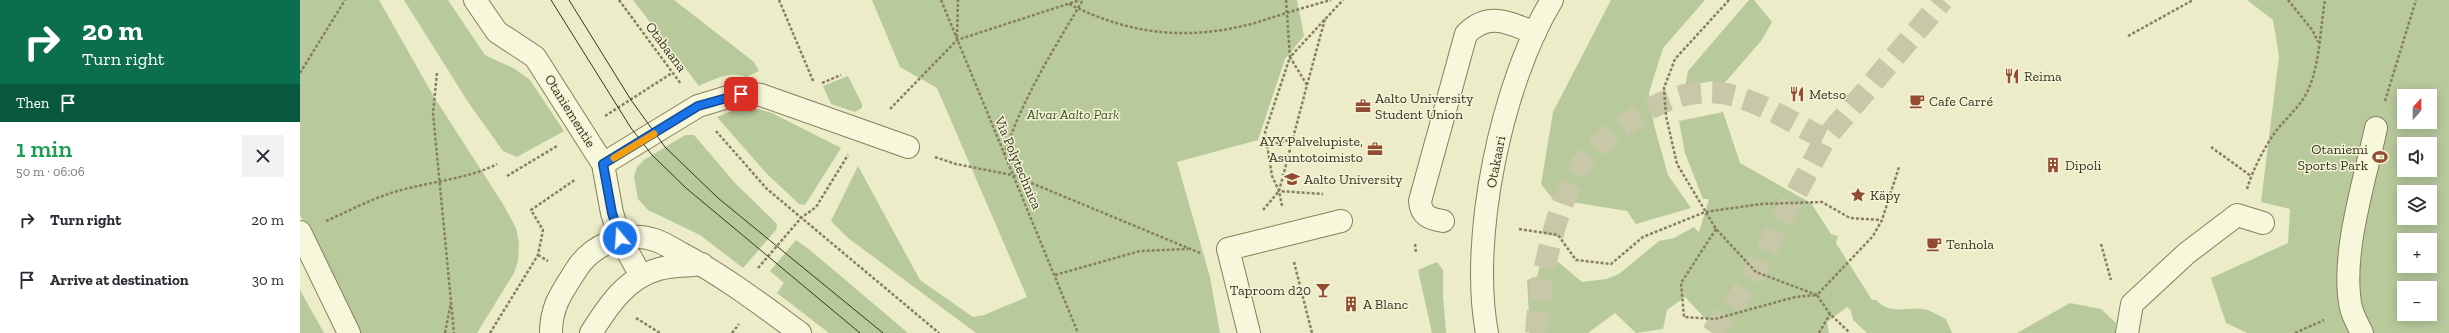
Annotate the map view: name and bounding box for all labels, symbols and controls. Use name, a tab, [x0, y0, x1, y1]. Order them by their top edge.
text: 20 m	[82, 14, 143, 47]
icon: right	[16, 16, 68, 68]
street label: Otabaana	[642, 19, 690, 75]
text: Turn right	[82, 48, 164, 70]
restaurant icon: Reima	[2003, 67, 2021, 85]
place label: Reima	[2024, 68, 2062, 85]
street label: Otaniementie	[541, 71, 599, 151]
pin	[724, 77, 758, 111]
icon: arrive	[730, 83, 752, 105]
restaurant icon: Metso	[1788, 85, 1806, 103]
place label: Metso	[1809, 86, 1846, 103]
north arrow	[2397, 89, 2437, 129]
map controls	[2397, 89, 2437, 321]
place label: Aalto University Student Union	[1375, 90, 1474, 123]
icon: arrive	[57, 92, 79, 114]
cafe icon: Cafe Carré	[1908, 92, 1926, 110]
place label: Cafe Carré	[1929, 93, 1993, 110]
text: Then	[16, 94, 49, 112]
office icon: Aalto University Student Union	[1354, 97, 1372, 115]
park label: Alvar Aalto Park	[1026, 106, 1119, 123]
street label: Via Polytechnica	[990, 113, 1045, 212]
place label: AYY Palvelupiste, Asuntotoimisto	[1259, 133, 1363, 166]
text: 1 min	[16, 134, 72, 163]
street label: Otakaari	[1483, 134, 1509, 190]
button: close	[242, 135, 284, 177]
button: sound	[2397, 137, 2437, 177]
office icon: AYY Palvelupiste, Asuntotoimisto	[1366, 140, 1384, 158]
place label: Otaniemi Sports Park	[2297, 141, 2369, 174]
sports icon: Otaniemi Sports Park	[2371, 148, 2389, 166]
building icon: Dipoli	[2044, 156, 2062, 174]
place label: Dipoli	[2065, 157, 2101, 174]
text: 50 m · 06:06	[16, 164, 85, 179]
school or university icon: Aalto University	[1283, 170, 1301, 188]
place label: Aalto University	[1304, 171, 1403, 188]
button: layers	[2397, 185, 2437, 225]
place icon: Käpy	[1849, 186, 1867, 204]
place label: Käpy	[1870, 187, 1901, 204]
icon: right	[16, 209, 38, 231]
text: Turn right	[50, 211, 121, 229]
text: 20 m	[251, 211, 284, 229]
position arrow	[599, 217, 641, 259]
button: +	[2397, 233, 2437, 273]
cafe icon: Tenhola	[1925, 235, 1943, 253]
place label: Tenhola	[1946, 236, 1994, 253]
icon: arrive	[16, 269, 38, 291]
text: Arrive at destination	[50, 271, 189, 289]
text: 30 m	[252, 271, 284, 289]
bar icon: Taproom d20	[1314, 281, 1332, 299]
button: −	[2397, 281, 2437, 321]
place label: Taproom d20	[1230, 282, 1311, 299]
building icon: A Blanc	[1342, 295, 1360, 313]
place label: A Blanc	[1363, 296, 1408, 313]

